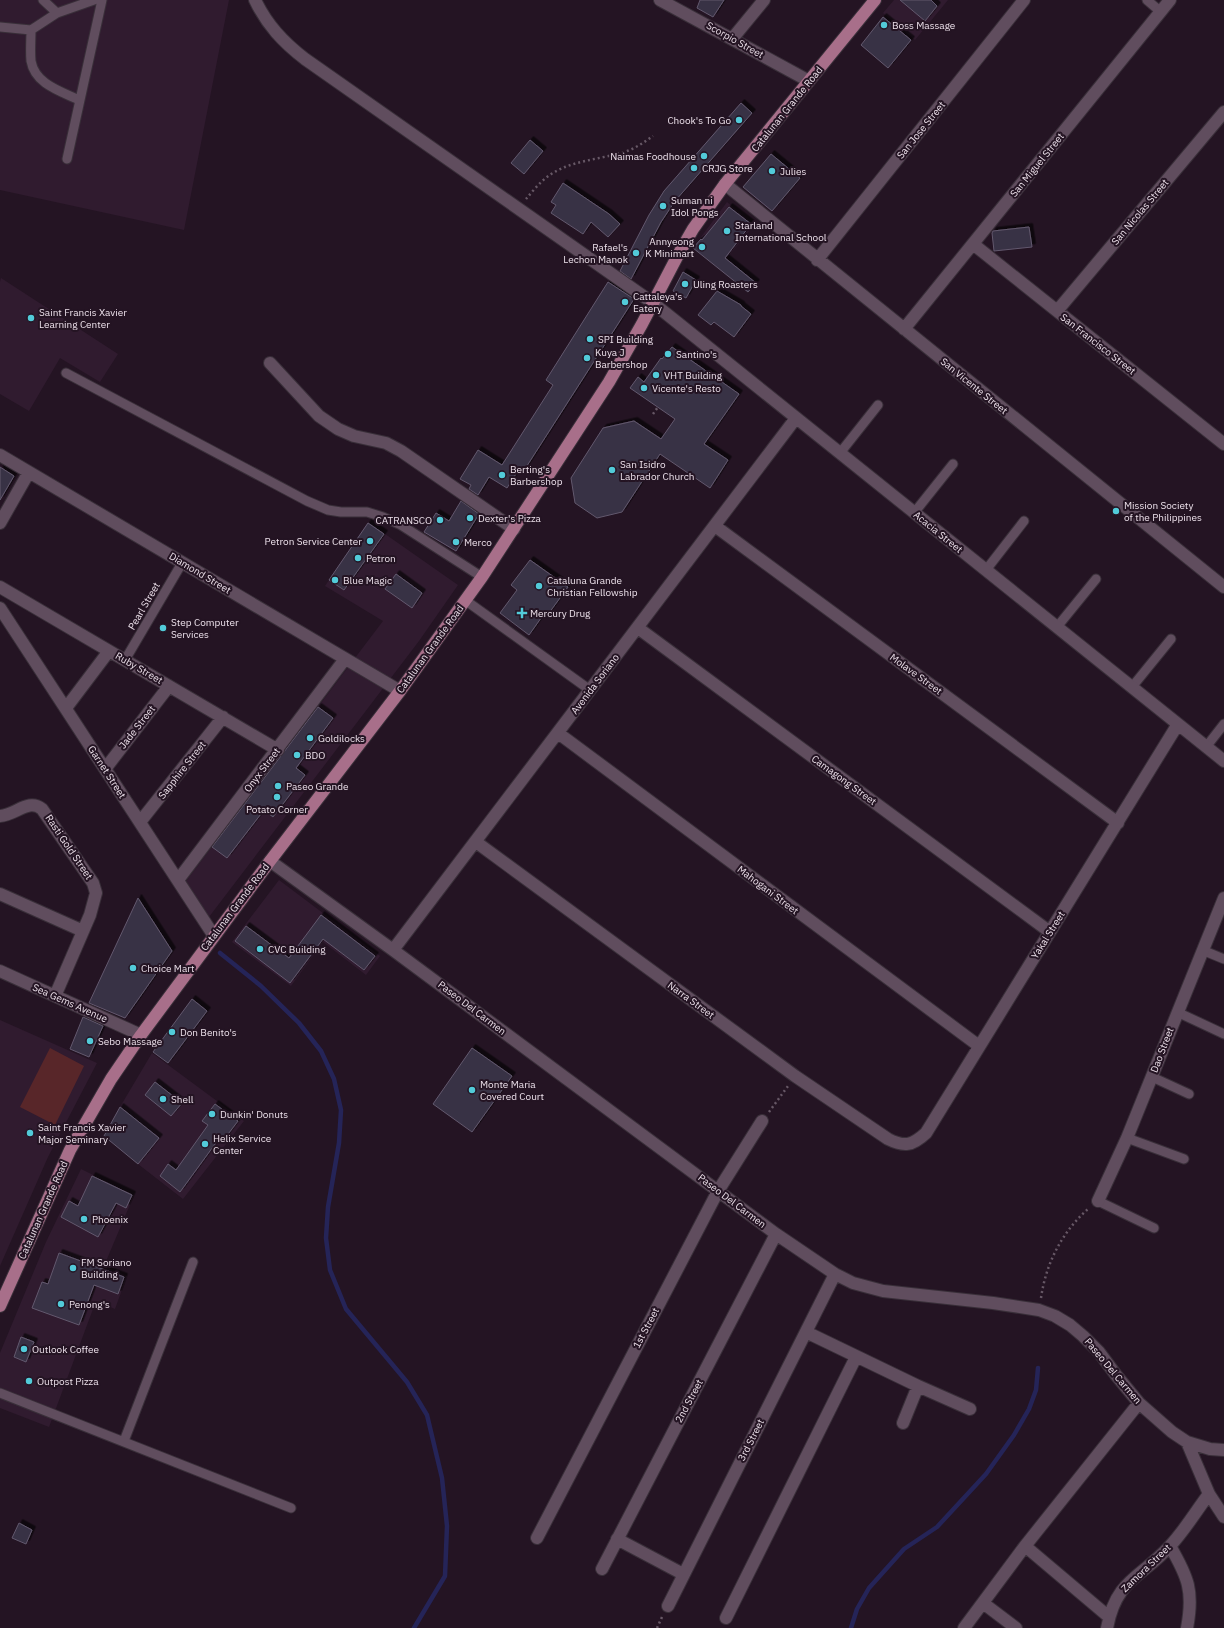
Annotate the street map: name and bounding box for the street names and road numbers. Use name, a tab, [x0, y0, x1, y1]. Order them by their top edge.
street label: Scorpio Street	[704, 19, 766, 61]
street label: Catalunan Grande Road	[749, 64, 825, 154]
street label: San Jose Street	[894, 98, 948, 161]
street label: San Miguel Street	[1007, 130, 1067, 200]
street label: San Nicolas Street	[1109, 176, 1172, 248]
street label: San Francisco Street	[1058, 311, 1139, 378]
street label: San Vicente Street	[938, 355, 1011, 417]
street label: Acacia Street	[911, 508, 966, 556]
street label: Diamond Street	[167, 549, 234, 597]
street label: Pearl Street	[125, 579, 163, 632]
street label: Catalunan Grande Road	[394, 602, 466, 696]
street label: Ruby Street	[113, 649, 165, 687]
street label: Avenida Soriano	[568, 651, 622, 717]
street label: Molave Street	[887, 651, 945, 698]
street label: Jade Street	[116, 702, 158, 751]
street label: Sapphire Street	[155, 738, 209, 802]
street label: Garnet Street	[85, 743, 129, 801]
street label: Onyx Street	[241, 745, 283, 795]
street label: Camagong Street	[809, 752, 879, 808]
street label: Rasti Gold Street	[42, 812, 96, 882]
street label: Catalunan Grande Road	[198, 861, 272, 953]
street label: Mahogani Street	[735, 863, 802, 918]
street label: Yakal Street	[1028, 908, 1068, 961]
street label: Paseo Del Carmen	[435, 978, 509, 1038]
street label: Narra Street	[665, 979, 717, 1022]
street label: Sea Gems Avenue	[30, 981, 110, 1026]
street label: Dao Street	[1147, 1025, 1177, 1074]
street label: Catalunan Grande Road	[15, 1159, 71, 1261]
street label: Paseo Del Carmen	[695, 1171, 769, 1231]
street label: 1st Street	[630, 1305, 662, 1351]
street label: Paseo Del Carmen	[1082, 1335, 1144, 1407]
street label: 2nd Street	[672, 1377, 706, 1425]
street label: 3rd Street	[735, 1416, 767, 1463]
street label: Zamora Street	[1118, 1541, 1174, 1595]

